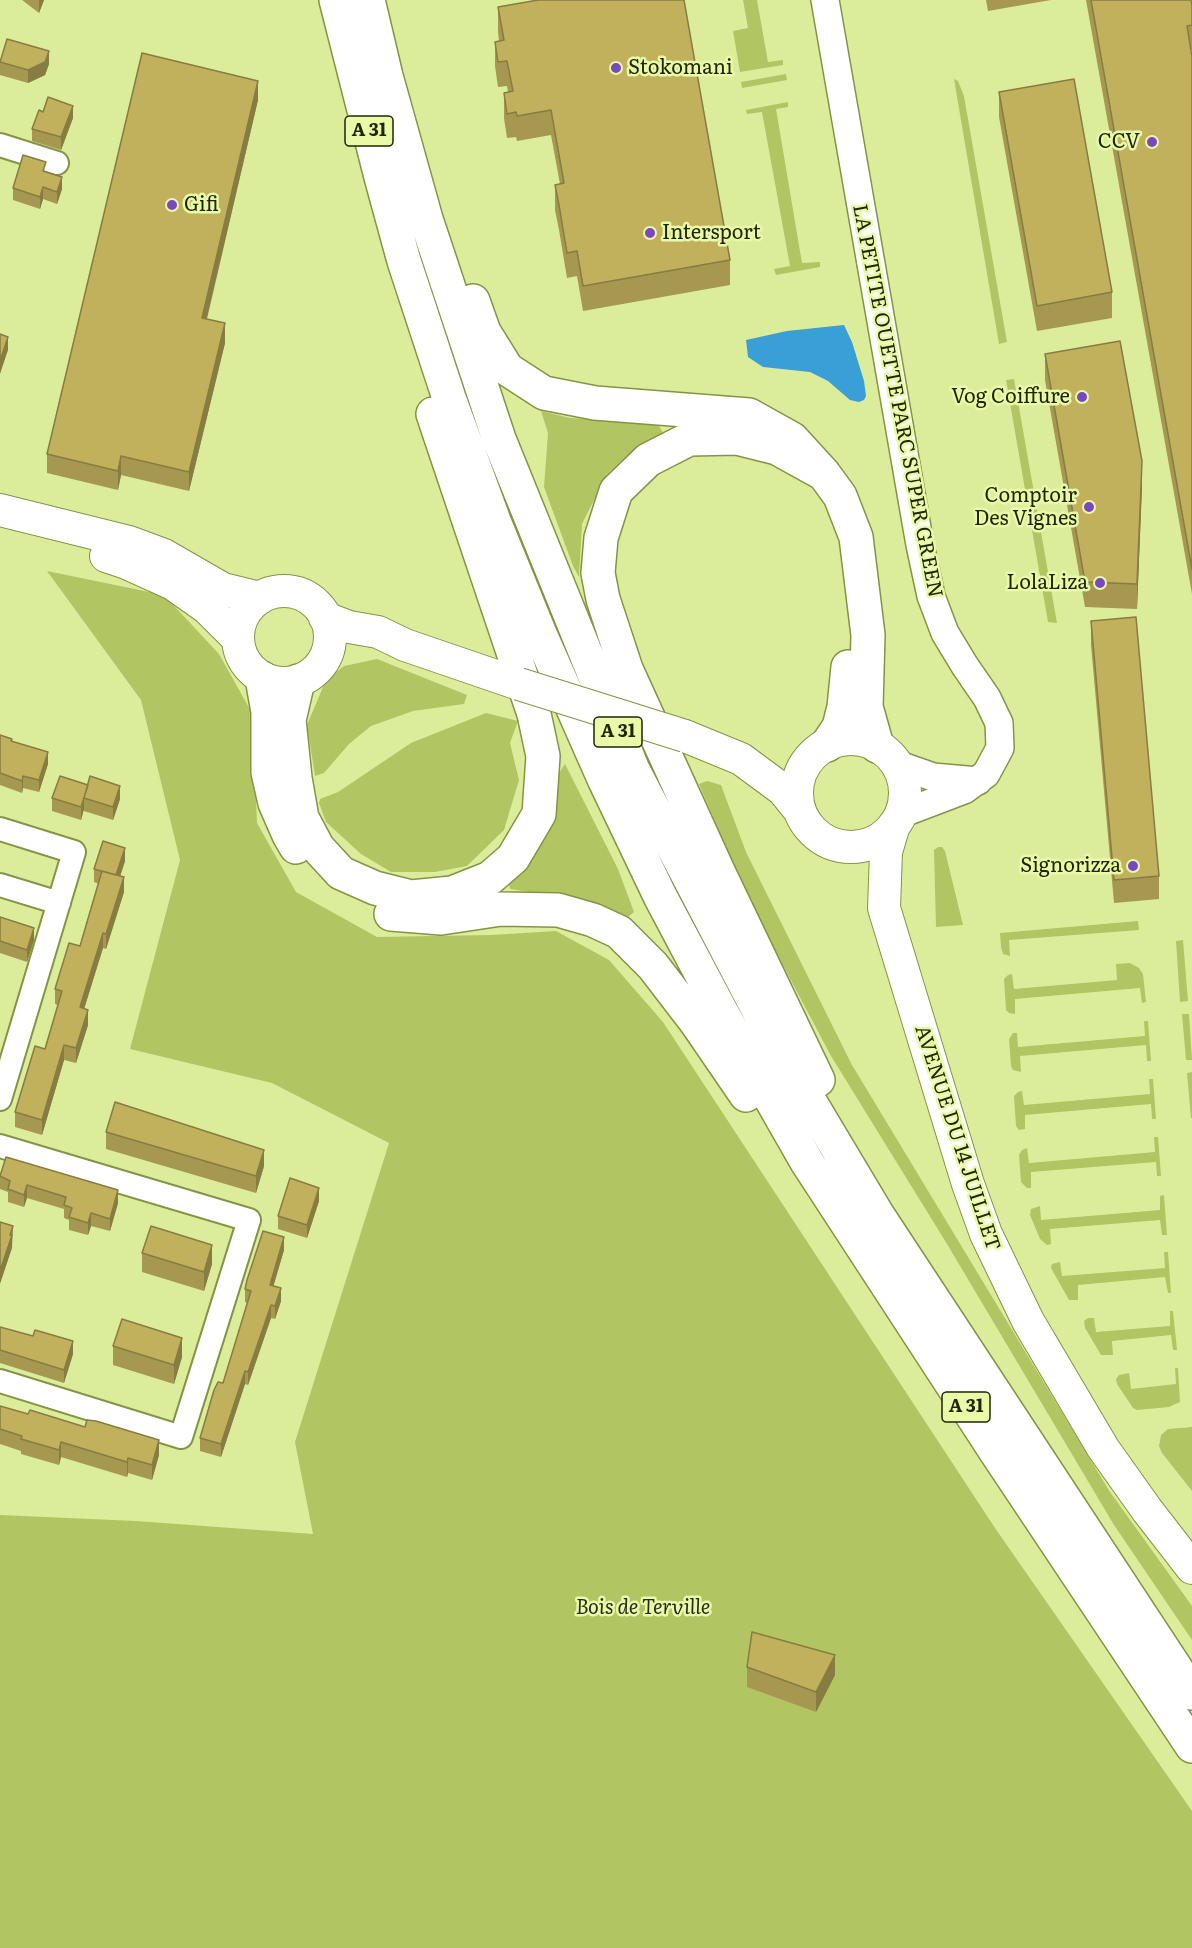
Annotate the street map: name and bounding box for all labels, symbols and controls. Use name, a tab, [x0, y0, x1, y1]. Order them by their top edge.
place label: Stokomani	[628, 56, 733, 80]
marker: Stokomani	[609, 61, 623, 75]
road number: A 31	[345, 116, 393, 146]
place label: CCV	[1098, 130, 1140, 154]
marker: CCV	[1145, 135, 1159, 149]
place label: Gifi	[184, 193, 219, 217]
marker: Gifi	[165, 198, 179, 212]
street label: LA PETITE OUETTE PARC SUPER GREEN	[847, 202, 947, 600]
place label: Intersport	[662, 221, 761, 245]
marker: Intersport	[643, 226, 657, 240]
place label: Vog Coiffure	[951, 385, 1070, 409]
marker: Vog Coiffure	[1075, 390, 1089, 404]
place label: Comptoir Des Vignes	[974, 484, 1077, 531]
marker: Comptoir Des Vignes	[1082, 500, 1096, 514]
place label: LolaLiza	[1006, 571, 1088, 595]
marker: LolaLiza	[1093, 576, 1107, 590]
road number: A 31	[594, 717, 642, 747]
place label: Signorizza	[1020, 854, 1121, 878]
marker: Signorizza	[1126, 859, 1140, 873]
street label: AVENUE DU 14 JUILLET	[909, 1022, 1005, 1254]
road number: A 31	[942, 1392, 990, 1422]
park label: Bois de Terville	[576, 1596, 710, 1620]

